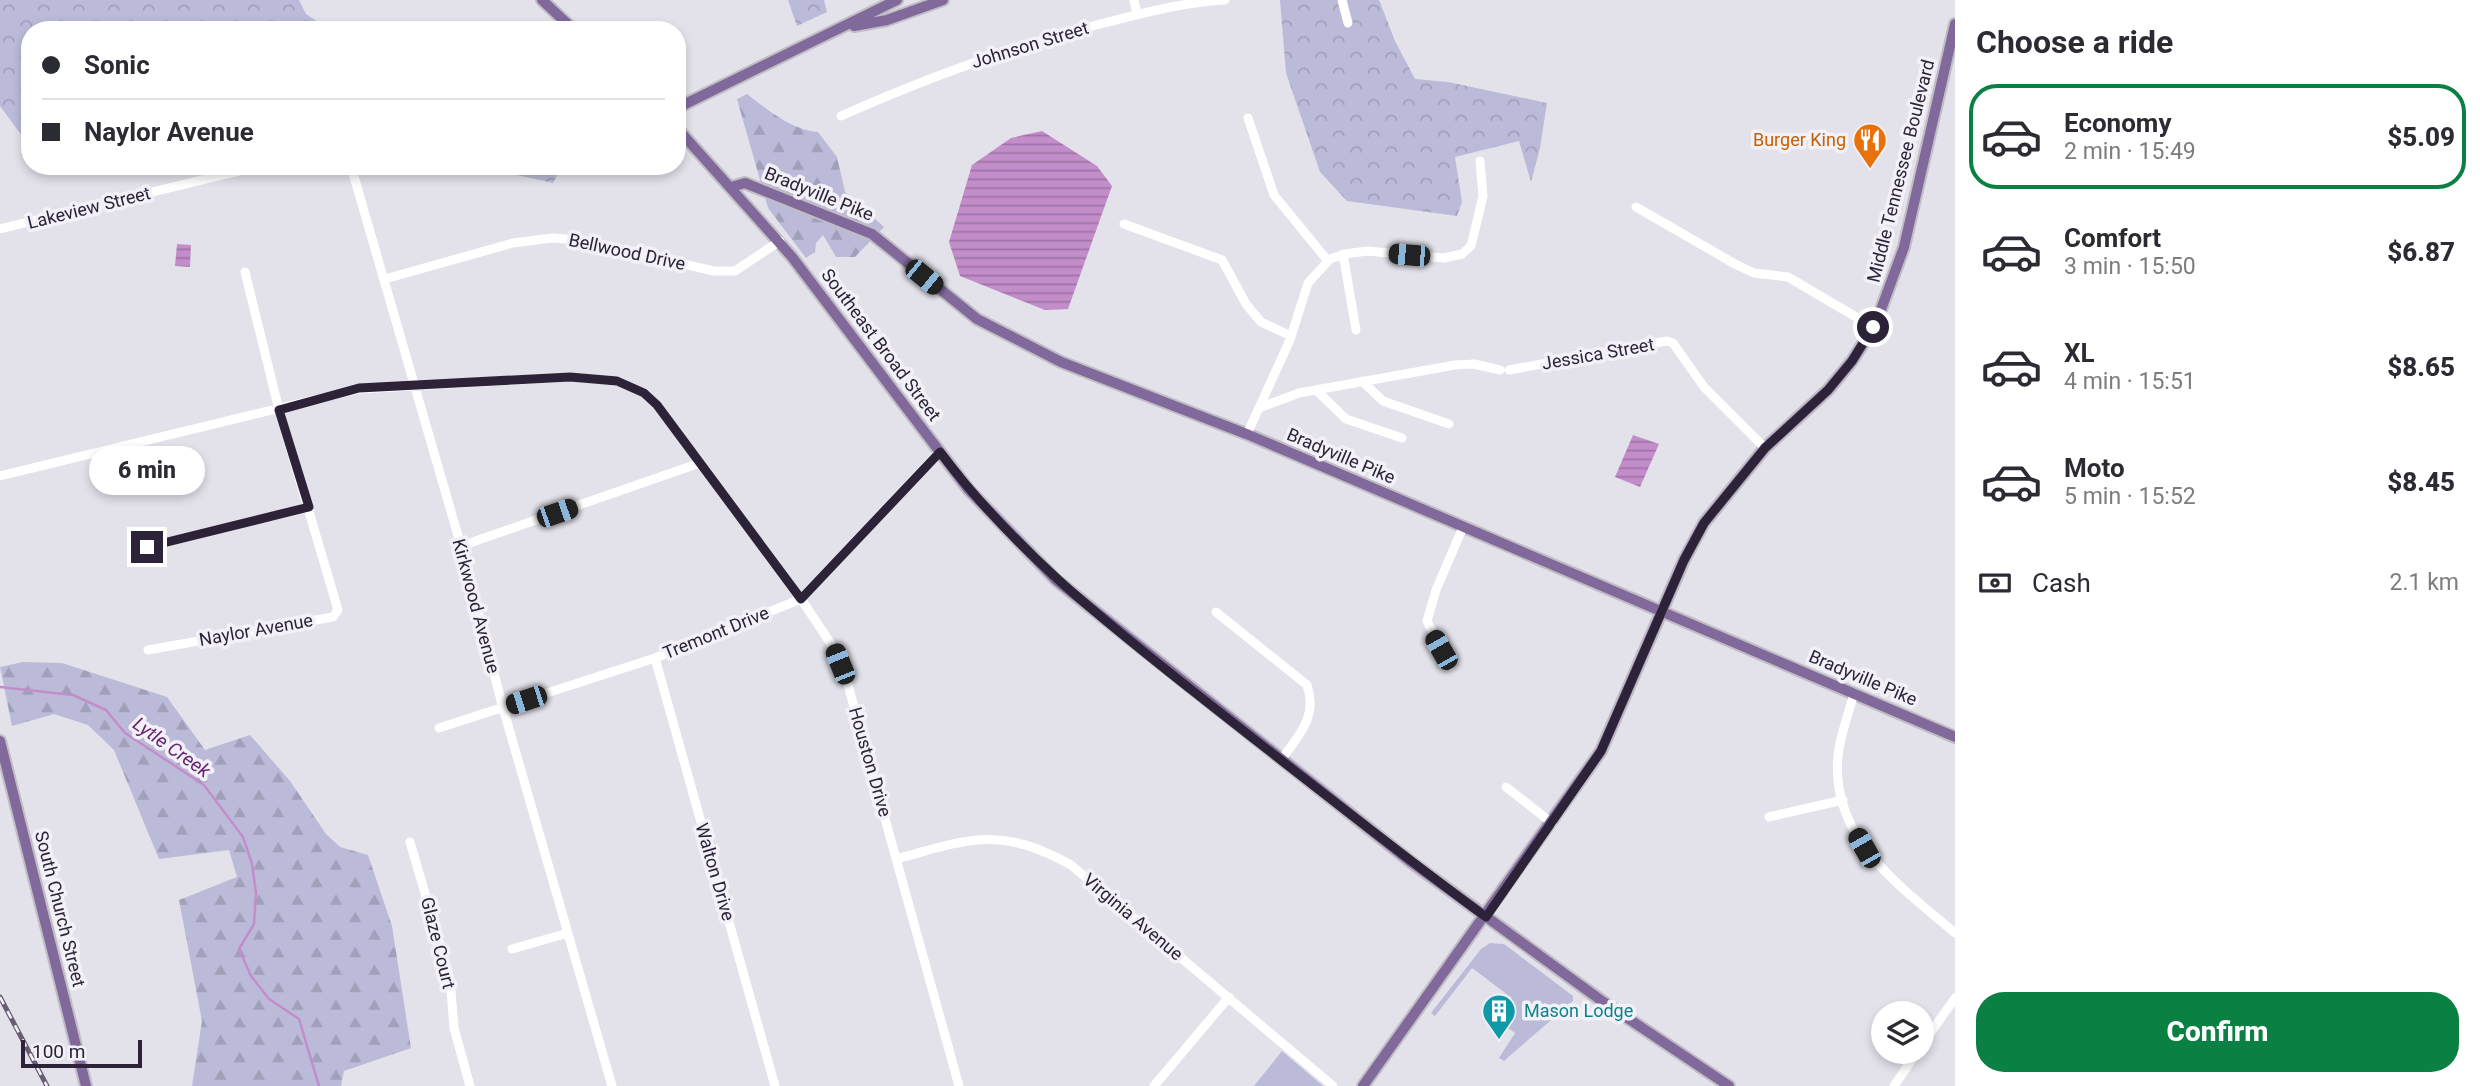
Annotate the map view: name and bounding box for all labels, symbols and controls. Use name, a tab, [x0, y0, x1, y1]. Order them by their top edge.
street label: Johnson Street	[969, 17, 1091, 72]
text: Choose a ride	[1976, 23, 2173, 61]
text: Sonic	[84, 50, 150, 80]
street label: Middle Tennessee Boulevard	[1863, 57, 1938, 285]
icon: car	[1980, 105, 2043, 168]
text: Economy	[2064, 108, 2171, 138]
text: Naylor Avenue	[84, 117, 254, 147]
restaurant icon: Burger King	[1851, 121, 1889, 170]
text: $5.09	[2387, 122, 2455, 152]
place label: Burger King	[1753, 129, 1846, 150]
text: 2 min · 15:49	[2064, 138, 2196, 165]
street label: Bradyville Pike	[762, 162, 877, 225]
street label: Lakeview Street	[25, 182, 153, 233]
icon: car	[1980, 220, 2043, 283]
text: Comfort	[2064, 223, 2161, 253]
street label: Bellwood Drive	[567, 229, 687, 274]
text: $6.87	[2387, 237, 2455, 267]
car	[1388, 243, 1431, 267]
text: 3 min · 15:50	[2064, 253, 2196, 280]
car	[902, 256, 947, 298]
street label: Southeast Broad Street	[817, 265, 946, 425]
route start	[1857, 311, 1889, 343]
street label: Jessica Street	[1540, 333, 1656, 374]
icon: car	[1980, 335, 2043, 398]
text: XL	[2064, 338, 2095, 368]
text: $8.65	[2387, 352, 2455, 382]
text: 4 min · 15:51	[2064, 368, 2196, 395]
street label: Bradyville Pike	[1284, 423, 1398, 488]
callout: 6 min	[89, 446, 205, 494]
icon: car	[1980, 450, 2043, 513]
text: Moto	[2064, 453, 2125, 483]
text: 6 min	[118, 457, 176, 484]
text: $8.45	[2387, 467, 2455, 497]
text: 5 min · 15:52	[2064, 483, 2196, 510]
car	[534, 496, 581, 530]
route end	[131, 531, 163, 563]
street label: Kirkwood Avenue	[448, 536, 505, 675]
icon: cash	[1976, 564, 2014, 602]
text: Cash	[2032, 568, 2091, 598]
text: 2.1 km	[2390, 569, 2459, 596]
street label: Tremont Drive	[660, 602, 772, 663]
street label: Naylor Avenue	[197, 609, 314, 650]
car	[1422, 627, 1461, 673]
car	[823, 641, 858, 687]
street label: Bradyville Pike	[1806, 645, 1920, 710]
car	[503, 684, 550, 716]
street label: Houston Drive	[845, 705, 896, 819]
water label: Lytle Creek	[129, 712, 215, 783]
street label: Walton Drive	[692, 821, 739, 923]
car	[1845, 825, 1884, 871]
street label: South Church Street	[31, 829, 90, 989]
street label: Virginia Avenue	[1079, 869, 1187, 964]
street label: Glaze Court	[417, 895, 460, 991]
building icon: Mason Lodge	[1480, 992, 1518, 1041]
button: Confirm	[1976, 992, 2459, 1072]
place label: Mason Lodge	[1524, 1000, 1633, 1021]
map controls	[1871, 1001, 1934, 1064]
button: layers	[1871, 1001, 1934, 1064]
scale bar	[21, 1037, 142, 1069]
text: 100 m	[32, 1040, 85, 1063]

